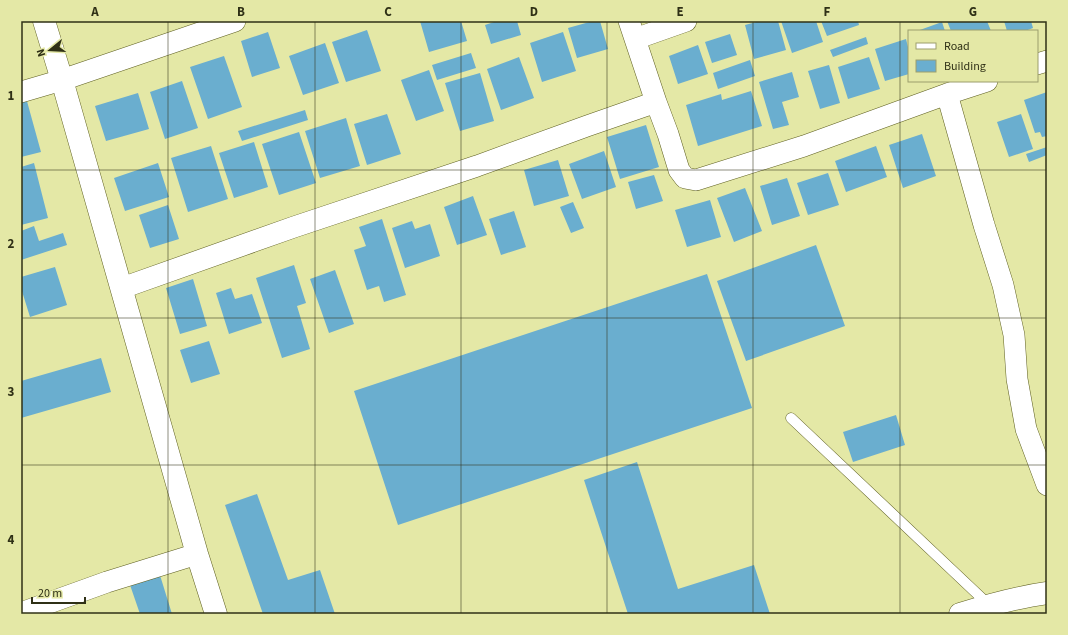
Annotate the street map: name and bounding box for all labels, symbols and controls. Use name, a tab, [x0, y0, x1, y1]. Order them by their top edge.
text: A	[90, 3, 99, 21]
text: B	[237, 3, 245, 21]
text: C	[384, 3, 392, 21]
text: D	[530, 3, 538, 21]
text: E	[676, 3, 684, 21]
text: F	[824, 3, 831, 21]
text: G	[969, 3, 977, 21]
north arrow	[30, 30, 70, 70]
legend	[908, 30, 1038, 82]
text: Road	[944, 38, 970, 55]
text: N	[33, 47, 49, 59]
text: Building	[944, 58, 986, 75]
text: 1	[8, 87, 15, 105]
text: 2	[8, 235, 15, 253]
text: 3	[8, 383, 15, 401]
text: 4	[8, 531, 15, 549]
scale bar	[32, 579, 85, 605]
text: 20 m	[38, 585, 62, 602]

